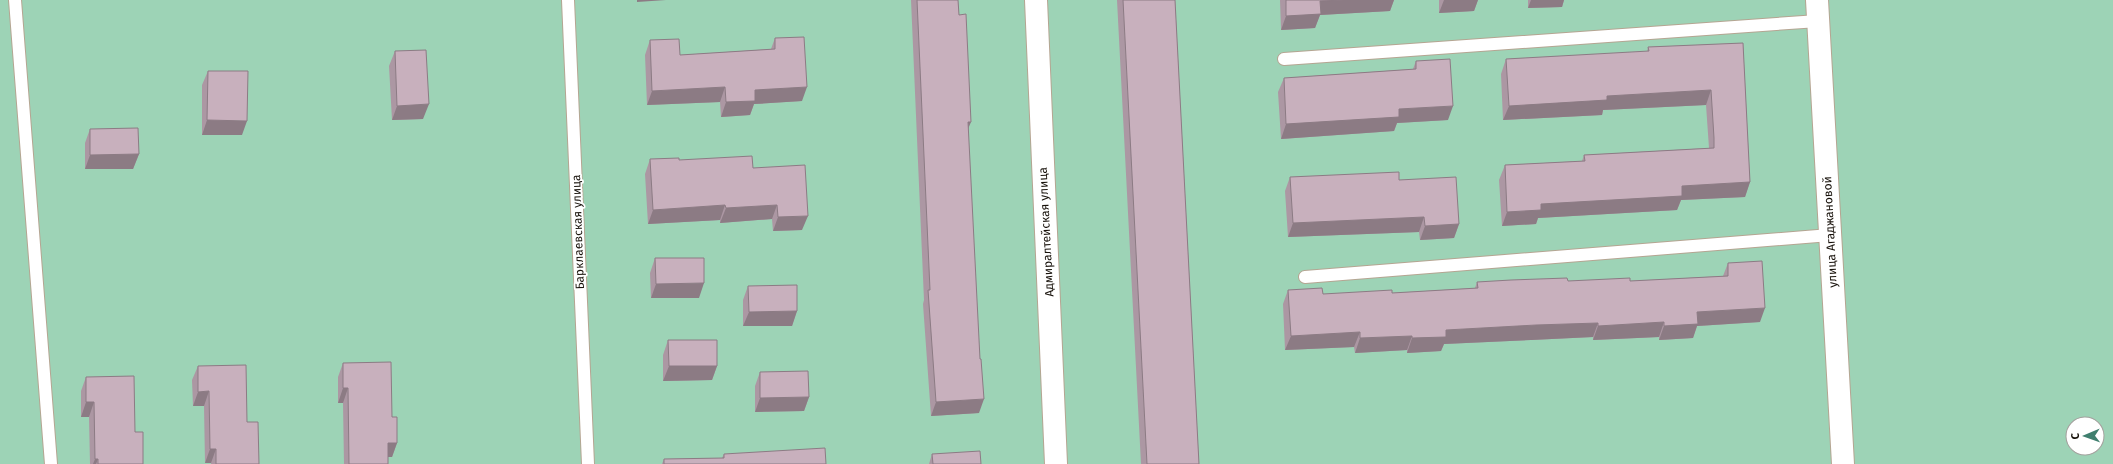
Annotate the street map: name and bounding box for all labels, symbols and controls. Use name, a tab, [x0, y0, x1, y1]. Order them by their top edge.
street label: Адмиралтейская улица	[1036, 167, 1056, 297]
street label: Барклаевская улица	[569, 174, 587, 290]
street label: улица Агаджановой	[1820, 176, 1840, 288]
north arrow	[2065, 416, 2105, 456]
text: С	[2069, 432, 2082, 440]

